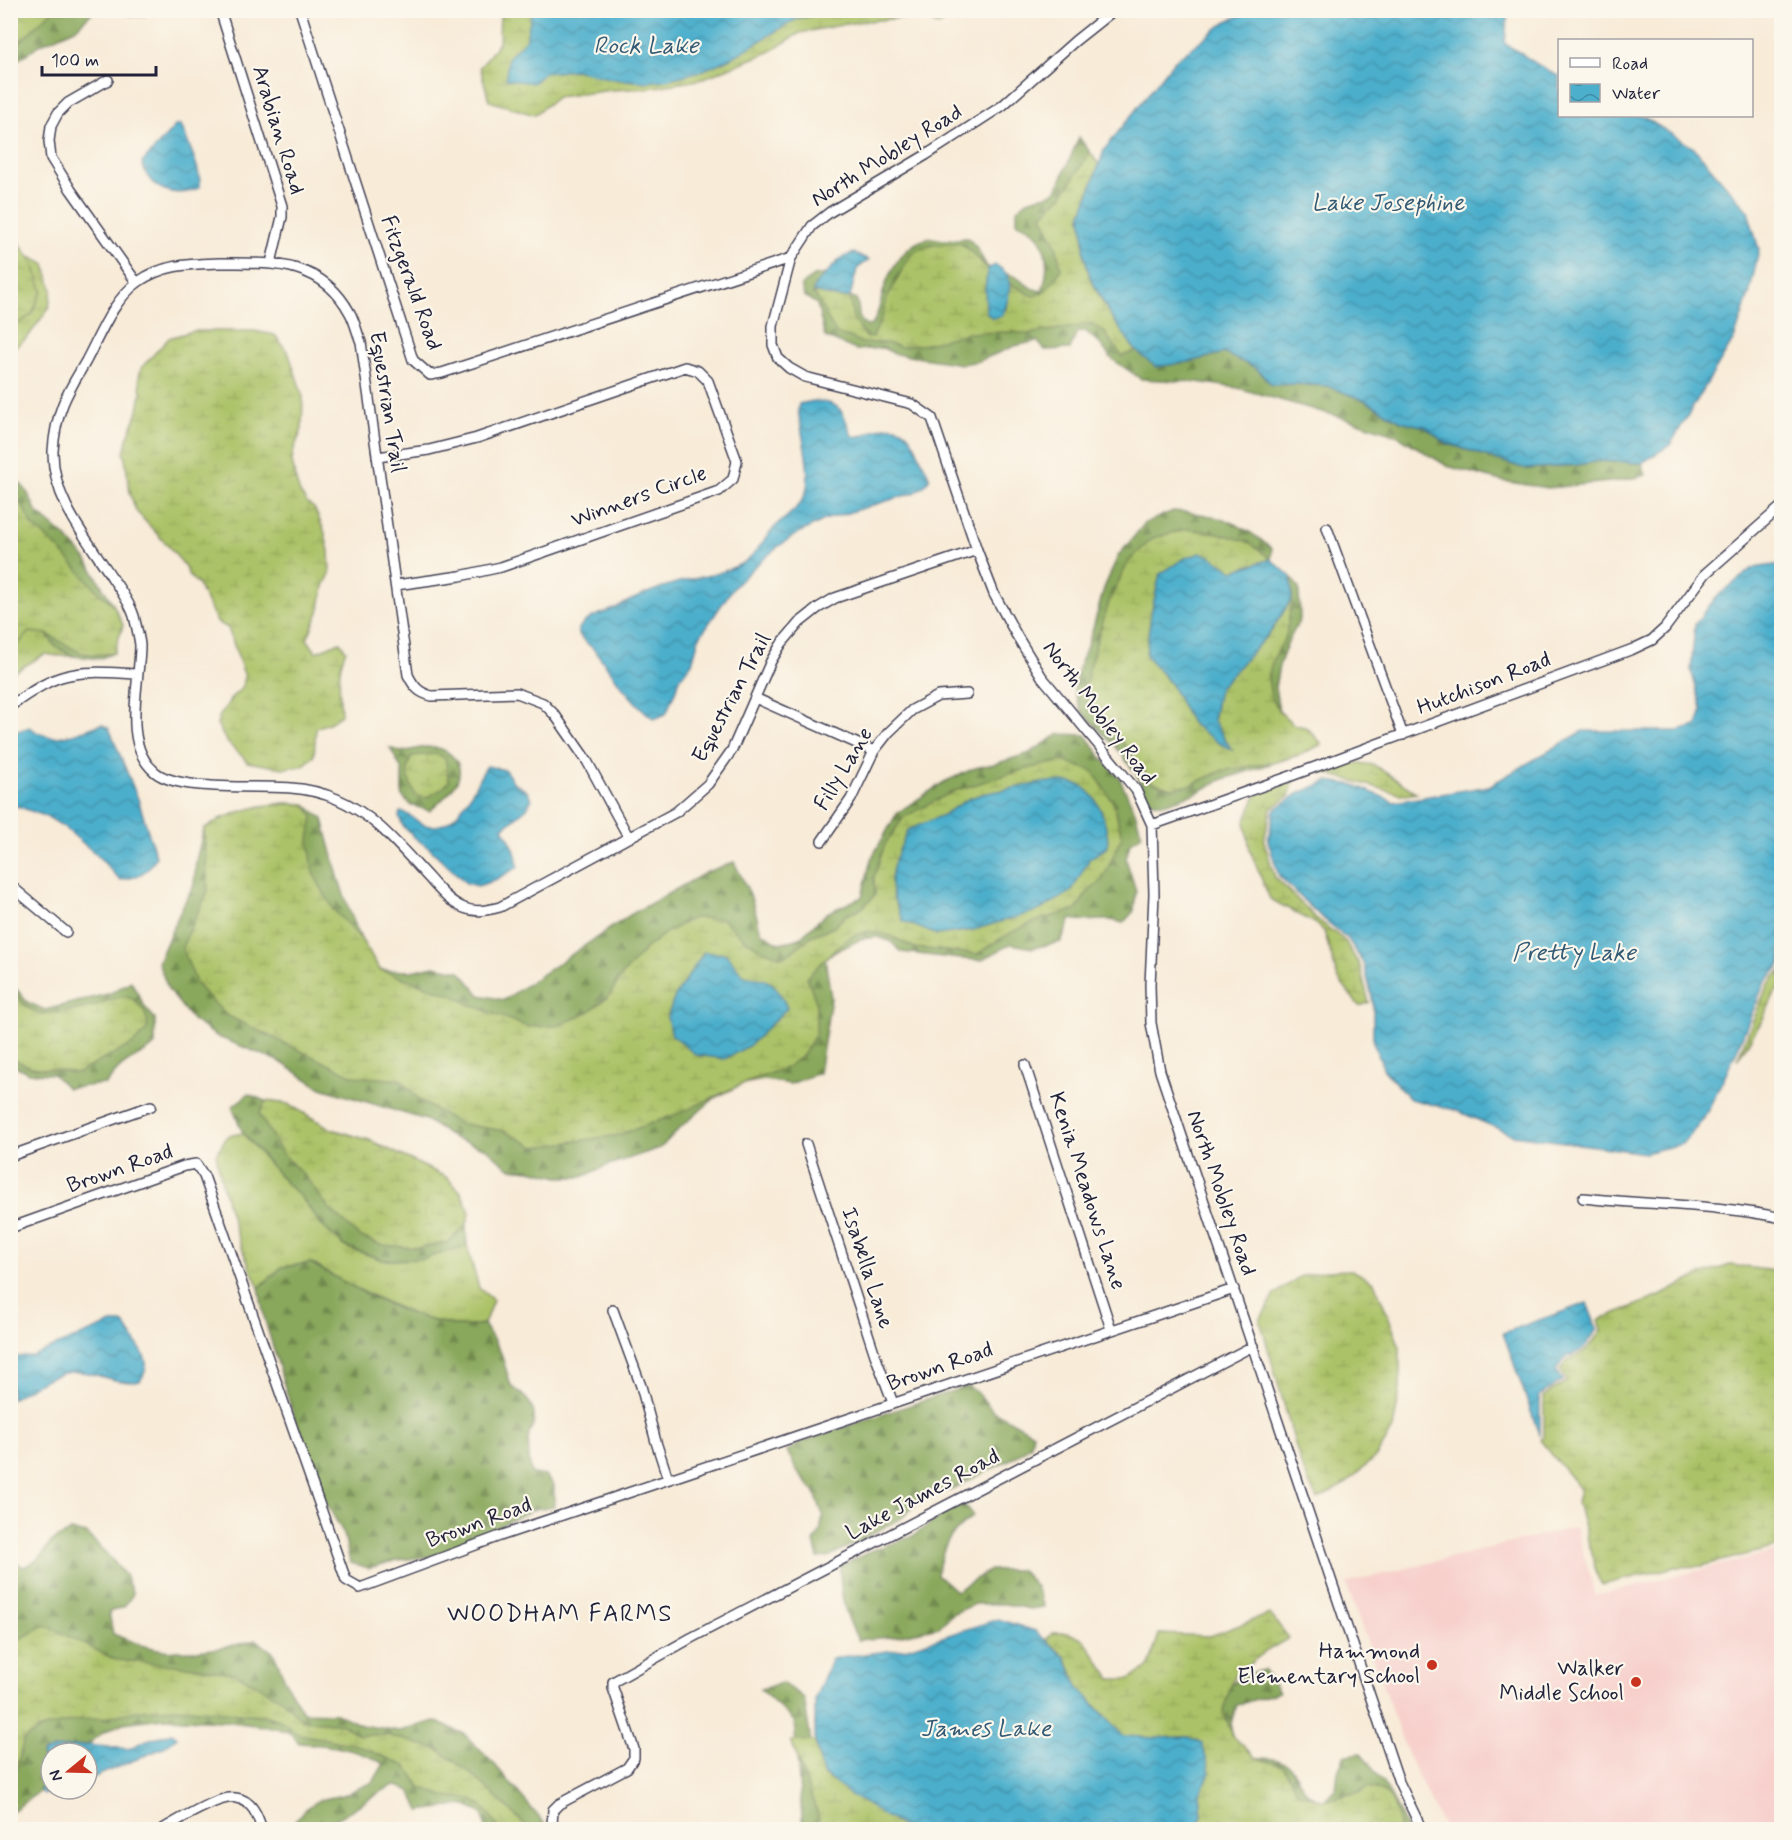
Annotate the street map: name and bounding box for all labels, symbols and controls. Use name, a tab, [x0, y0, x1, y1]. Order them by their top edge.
water label: Rock Lake	[593, 31, 700, 62]
scale bar	[42, 39, 156, 77]
legend	[1558, 39, 1753, 117]
text: 100 m	[51, 49, 99, 73]
text: Road	[1612, 52, 1648, 76]
street label: Arabian Road	[245, 62, 311, 198]
text: Water	[1612, 82, 1661, 106]
street label: North Mobley Road	[806, 98, 968, 214]
water label: Lake Josephine	[1311, 188, 1465, 219]
street label: Fitzgerald Road	[373, 212, 448, 355]
street label: Equestrian Trail	[362, 329, 412, 475]
street label: Winners Circle	[567, 459, 711, 535]
street label: Equestrian Trail	[686, 628, 778, 768]
street label: North Mobley Road	[1036, 635, 1162, 791]
street label: Hutchison Road	[1413, 646, 1555, 722]
street label: Filly Lane	[808, 722, 880, 816]
water label: Pretty Lake	[1512, 938, 1637, 969]
street label: Kenia Meadows Lane	[1042, 1089, 1132, 1293]
street label: North Mobley Road	[1180, 1107, 1262, 1279]
street label: Brown Road	[63, 1138, 177, 1200]
street label: Isabella Lane	[834, 1204, 900, 1332]
street label: Brown Road	[883, 1336, 997, 1398]
street label: Lake James Road	[841, 1443, 1005, 1547]
street label: Brown Road	[422, 1491, 536, 1555]
district label: WOODHAM FARMS	[447, 1599, 673, 1630]
place label: Hammond Elementary School	[1237, 1638, 1420, 1691]
place label: Walker Middle School	[1499, 1655, 1624, 1708]
marker: Hammond Elementary School	[1425, 1658, 1439, 1672]
marker: Walker Middle School	[1629, 1675, 1643, 1689]
water label: James Lake	[921, 1714, 1052, 1745]
north arrow	[39, 1741, 99, 1801]
text: N	[45, 1767, 68, 1784]

